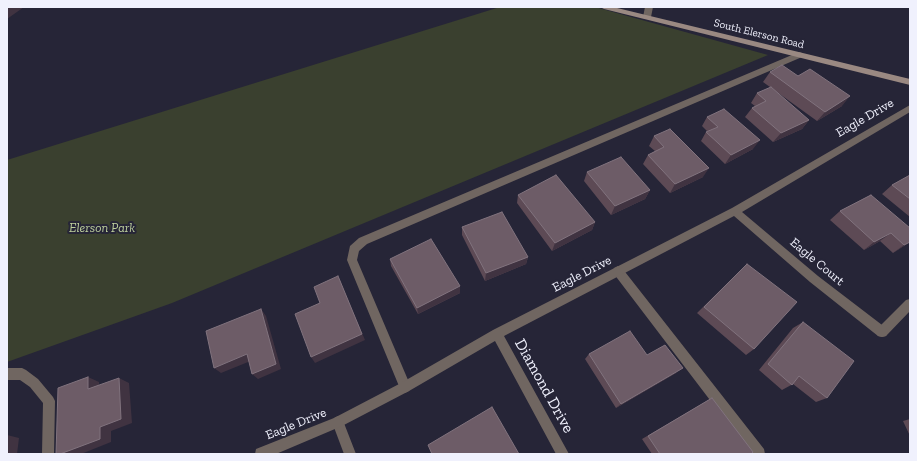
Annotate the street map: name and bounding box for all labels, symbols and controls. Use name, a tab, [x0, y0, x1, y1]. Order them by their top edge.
street label: South Elerson Road	[713, 16, 805, 52]
street label: Eagle Drive	[833, 95, 897, 141]
park label: Elerson Park	[69, 220, 135, 236]
street label: Eagle Court	[787, 235, 847, 289]
street label: Eagle Drive	[550, 252, 614, 296]
street label: Diamond Drive	[510, 336, 578, 436]
street label: Eagle Drive	[263, 405, 329, 443]

